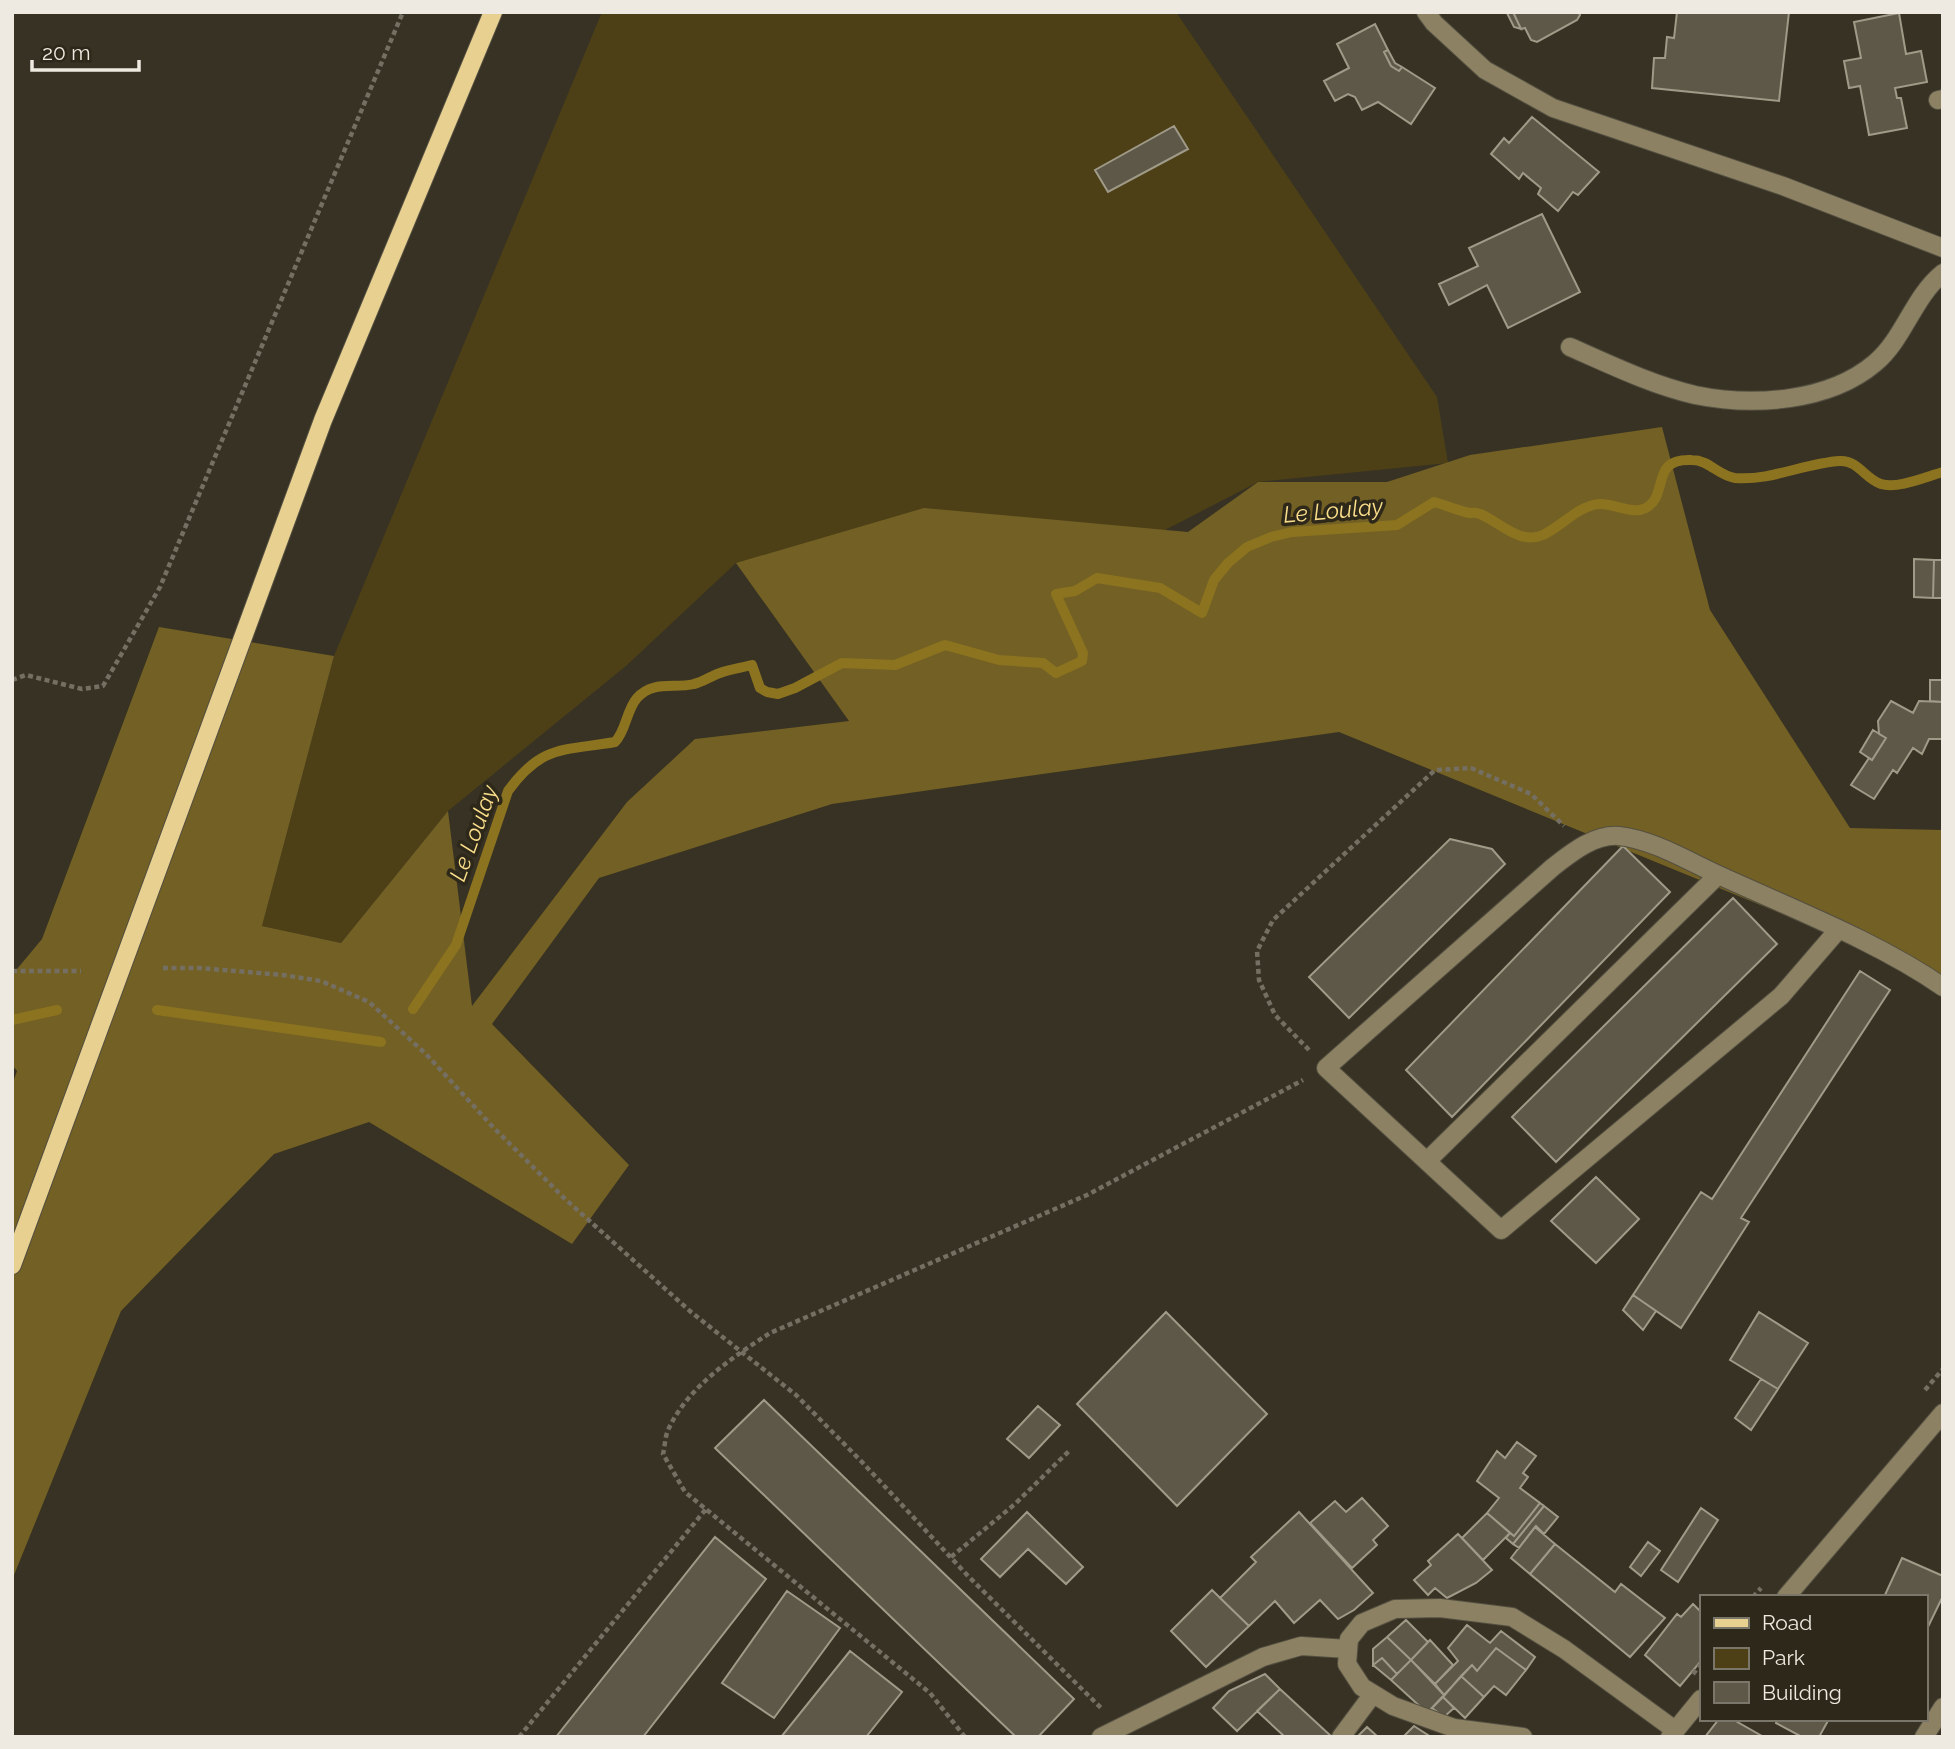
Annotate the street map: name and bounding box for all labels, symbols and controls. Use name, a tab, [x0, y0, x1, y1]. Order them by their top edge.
scale bar	[32, 28, 138, 72]
text: 20 m	[42, 40, 90, 65]
water label: Le Loulay	[1282, 492, 1385, 528]
water label: Le Loulay	[443, 781, 503, 885]
legend	[1700, 1595, 1927, 1721]
text: Road	[1762, 1610, 1812, 1635]
text: Park	[1762, 1645, 1805, 1670]
text: Building	[1762, 1680, 1842, 1705]

